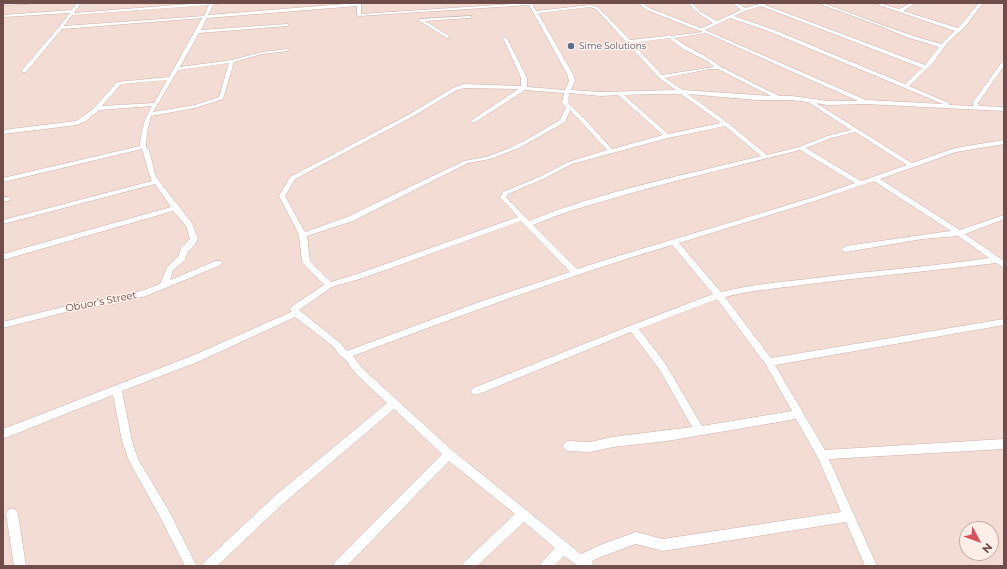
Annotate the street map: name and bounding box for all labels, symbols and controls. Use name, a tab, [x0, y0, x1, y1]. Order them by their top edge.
marker: Sime Solutions	[566, 41, 576, 51]
place label: Sime Solutions	[579, 41, 646, 51]
street label: Obuor’s Street	[64, 289, 138, 315]
north arrow	[959, 521, 999, 561]
text: N	[979, 540, 996, 556]

